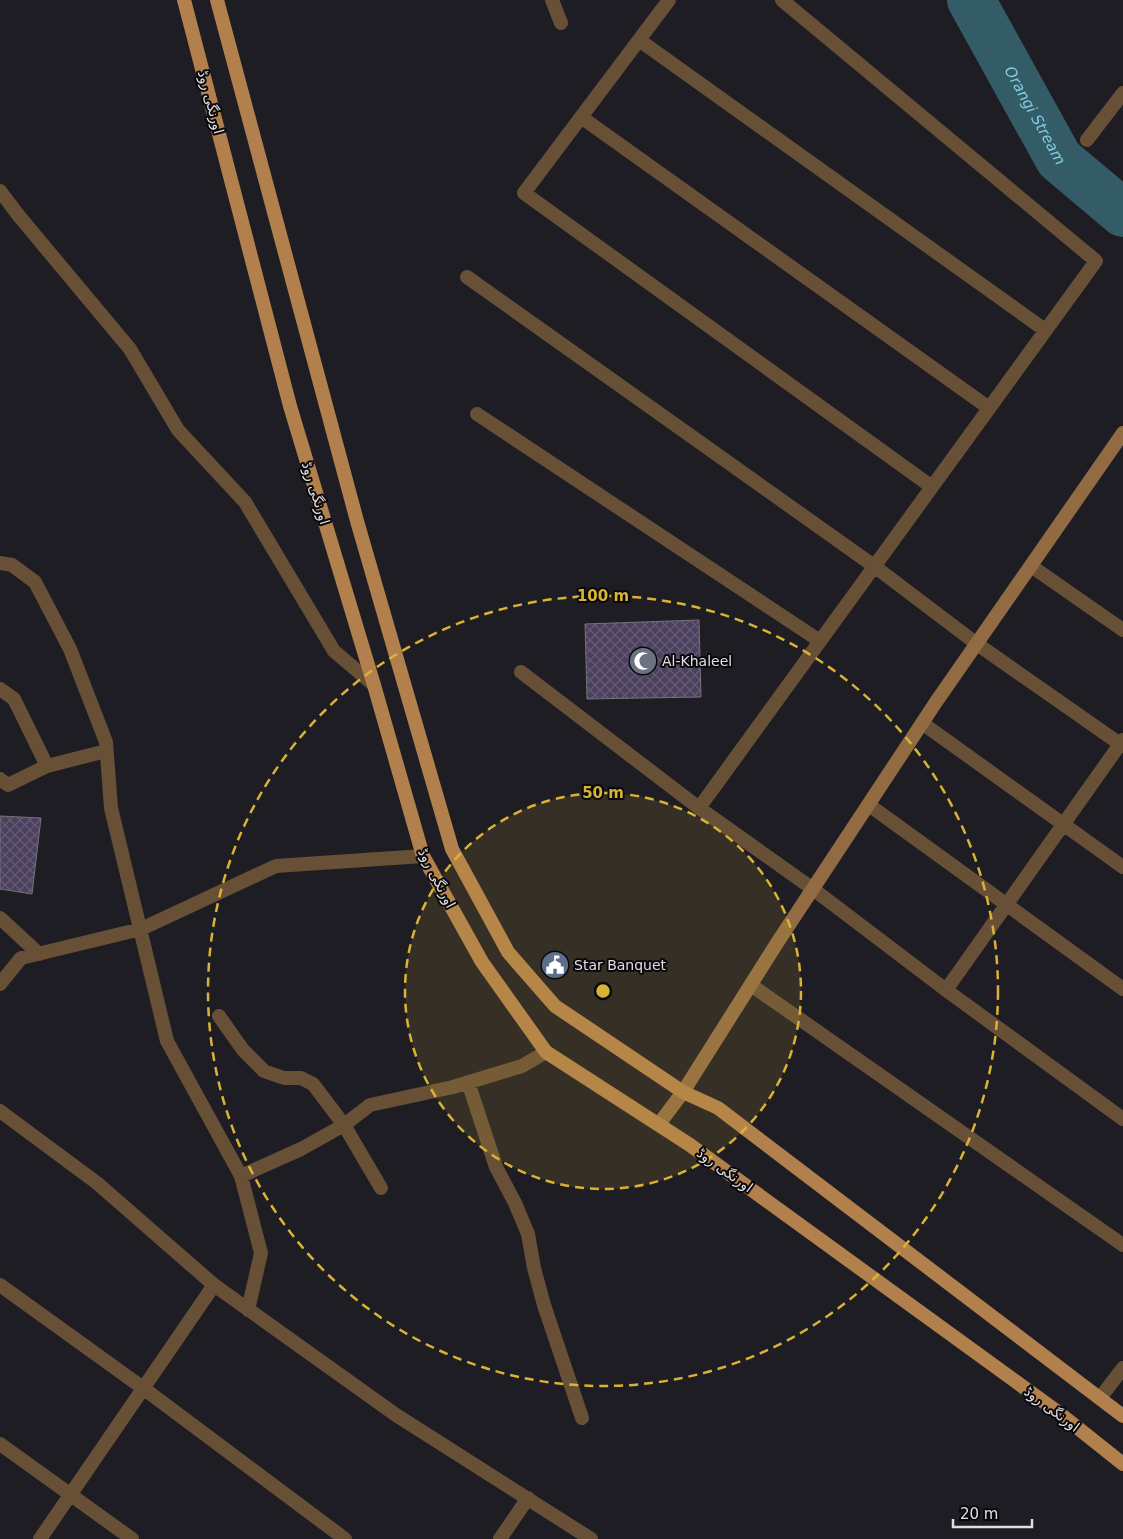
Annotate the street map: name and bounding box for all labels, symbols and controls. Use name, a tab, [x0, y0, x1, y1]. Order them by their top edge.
water label: Orangi Stream	[1000, 63, 1069, 168]
street label: اورنگی روڈ	[194, 69, 227, 136]
street label: اورنگی روڈ	[298, 460, 333, 527]
text: 100 m	[577, 587, 629, 605]
mosque icon: Al-Khaleel	[628, 646, 658, 676]
place label: Al-Khaleel	[662, 653, 732, 669]
text: 50 m	[582, 784, 624, 802]
street label: اورنگی روڈ	[414, 845, 459, 911]
public building icon: Star Banquet	[540, 950, 570, 980]
place label: Star Banquet	[574, 957, 667, 973]
centre of rings	[594, 982, 612, 1000]
street label: اورنگی روڈ	[693, 1144, 756, 1196]
street label: اورنگی روڈ	[1021, 1383, 1083, 1436]
scale bar	[953, 1496, 1032, 1528]
text: 20 m	[960, 1505, 998, 1523]

